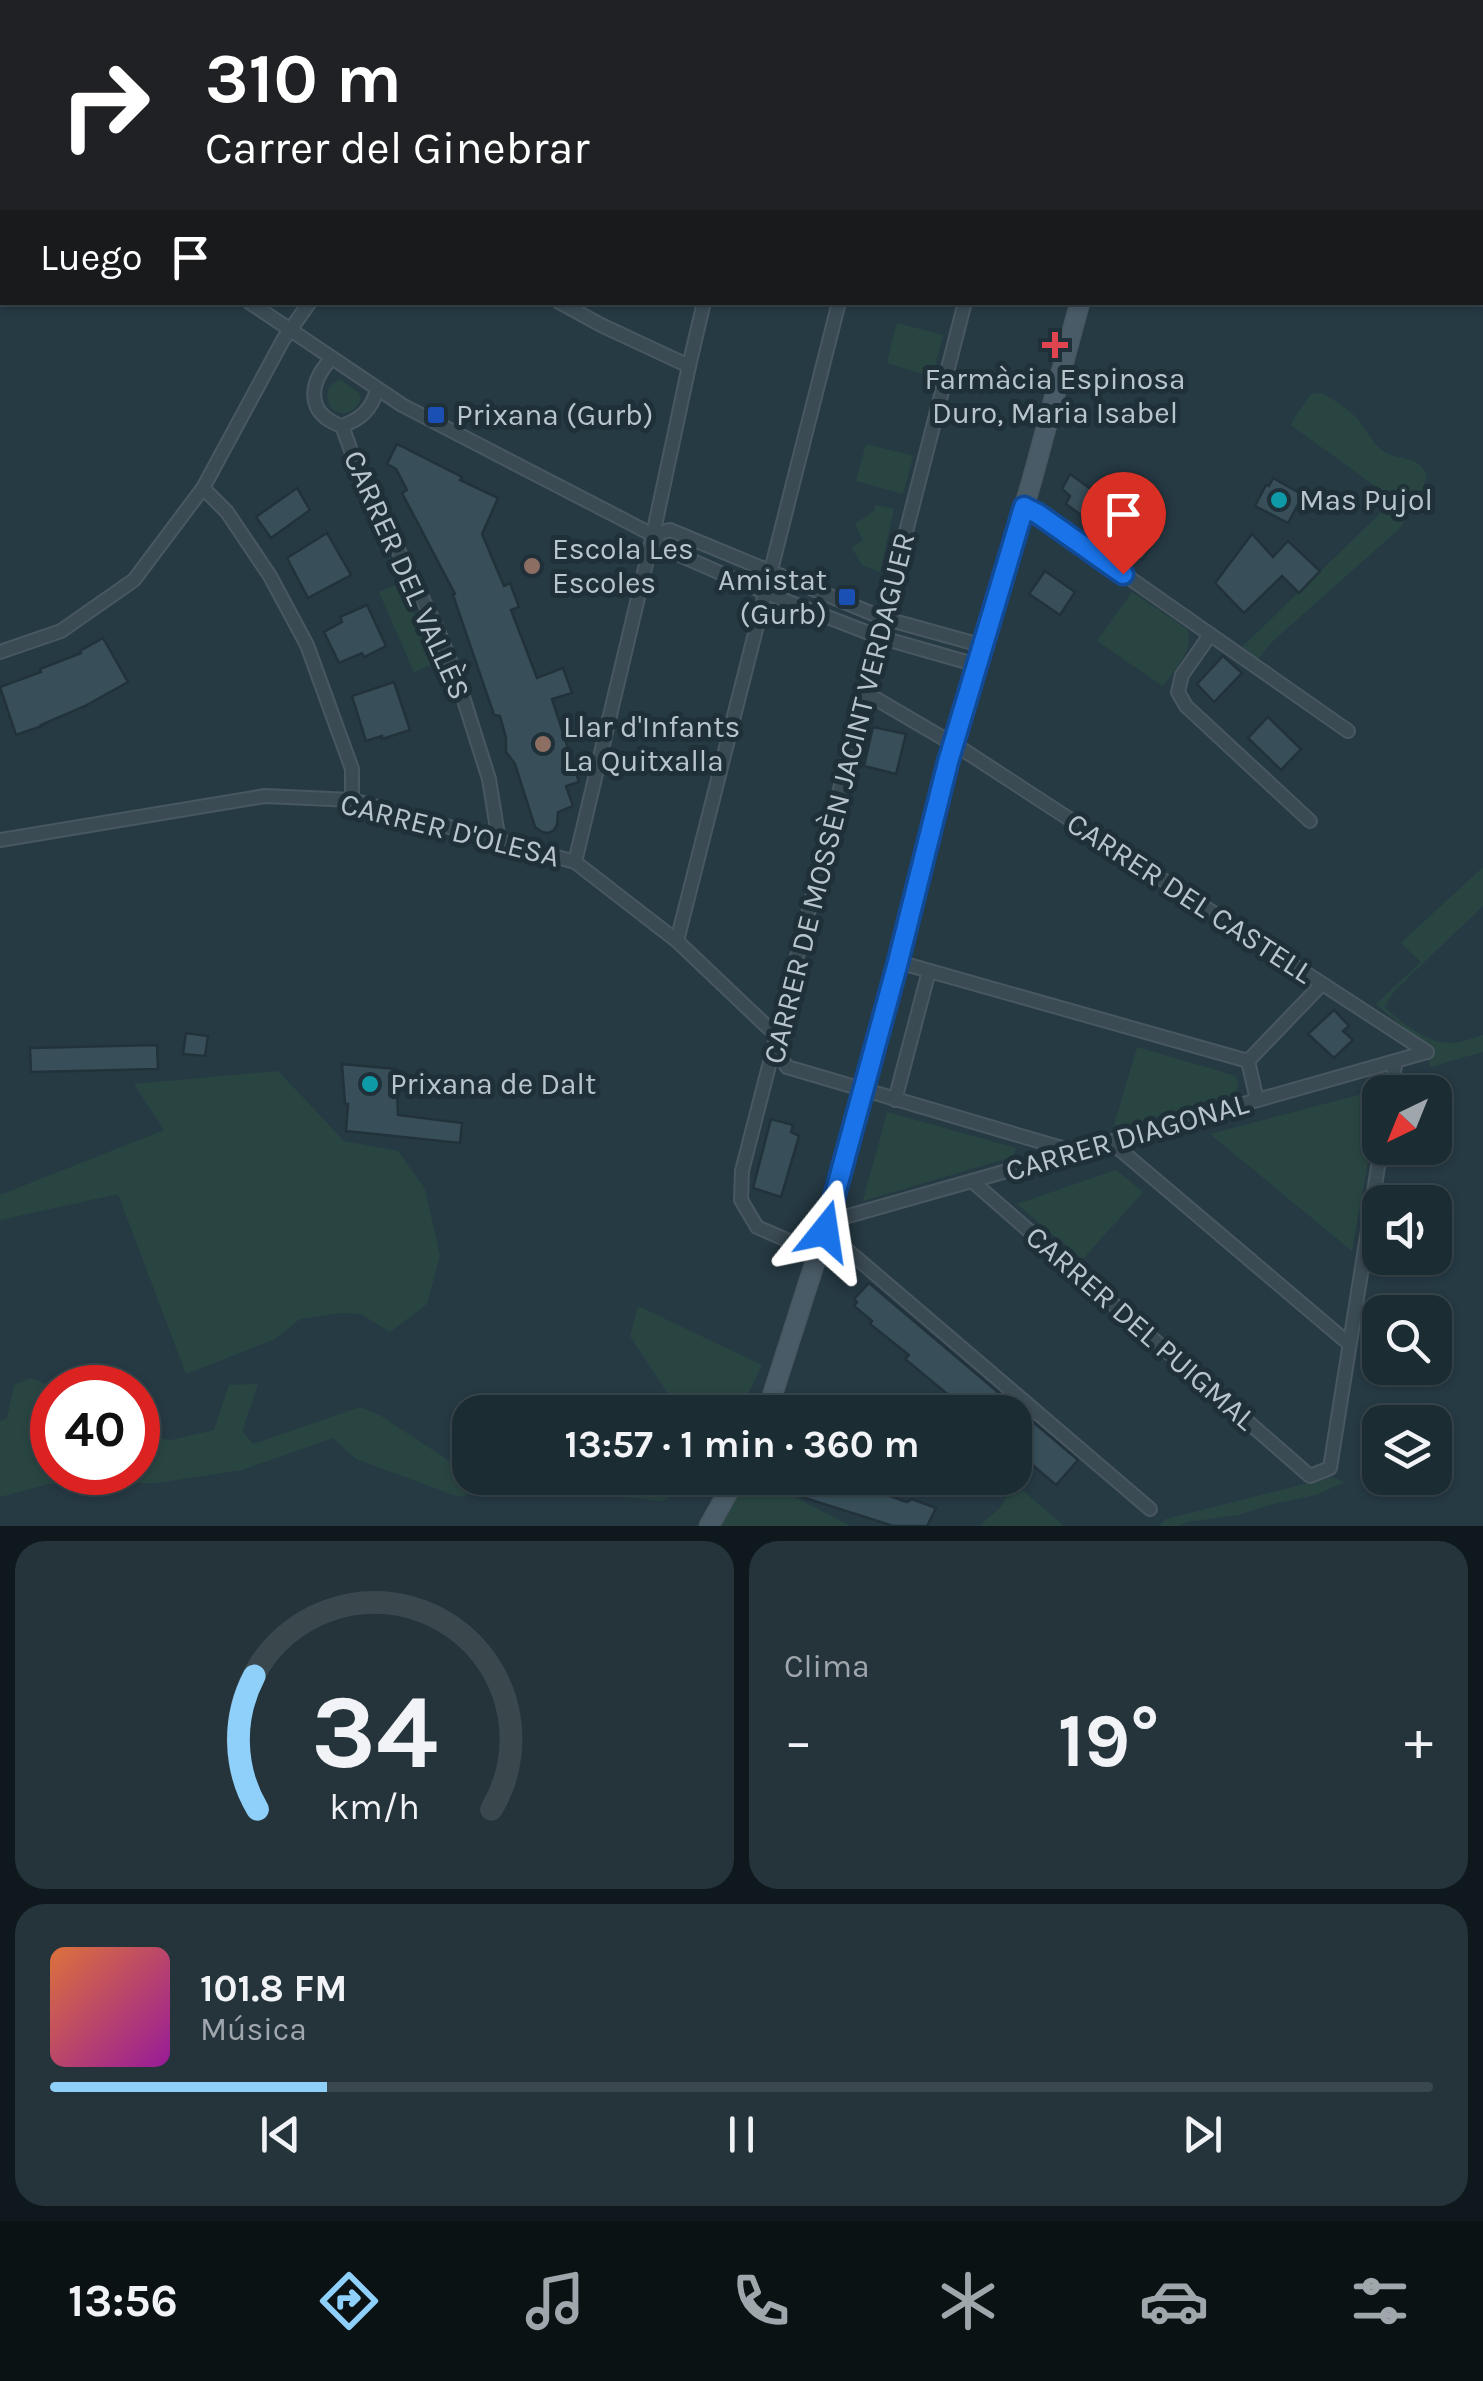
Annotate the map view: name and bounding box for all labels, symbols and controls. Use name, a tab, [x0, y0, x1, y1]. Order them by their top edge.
text: 310 m	[205, 38, 402, 120]
icon: right	[40, 40, 170, 170]
text: Carrer del Ginebrar	[205, 122, 590, 174]
icon: arrive	[163, 230, 218, 285]
text: Luego	[40, 235, 143, 280]
marker: Farmàcia Espinosa Duro, Maria Isabel	[1044, 334, 1066, 356]
place label: Farmàcia Espinosa Duro, Maria Isabel	[925, 361, 1185, 431]
place label: Prixana (Gurb)	[456, 397, 653, 433]
marker: Prixana (Gurb)	[425, 404, 447, 426]
street label: CARRER DEL VALLÈS	[336, 445, 478, 705]
pin	[1081, 472, 1166, 575]
place label: Mas Pujol	[1299, 482, 1433, 518]
icon: arrive	[1096, 487, 1151, 542]
marker: Mas Pujol	[1268, 489, 1290, 511]
street label: CARRER DE MOSSÈN JACINT VERDAGUER	[755, 529, 923, 1067]
place label: Escola Les Escoles	[552, 531, 694, 601]
marker: Escola Les Escoles	[521, 555, 543, 577]
place label: Amistat (Gurb)	[718, 562, 827, 632]
marker: Amistat (Gurb)	[836, 586, 858, 608]
place label: Llar d'Infants La Quitxalla	[563, 709, 740, 779]
marker: Llar d'Infants La Quitxalla	[532, 733, 554, 755]
street label: CARRER D'OLESA	[337, 785, 563, 875]
street label: CARRER DEL CASTELL	[1060, 805, 1320, 991]
place label: Prixana de Dalt	[390, 1066, 596, 1102]
marker: Prixana de Dalt	[359, 1073, 381, 1095]
north arrow	[1362, 1075, 1452, 1165]
map controls	[1362, 1075, 1452, 1495]
street label: CARRER DIAGONAL	[1002, 1085, 1252, 1189]
position arrow	[773, 1179, 877, 1283]
button: sound	[1362, 1185, 1452, 1275]
street label: CARRER DEL PUIGMAL	[1019, 1218, 1263, 1438]
button: search	[1362, 1295, 1452, 1385]
speed limit sign: 40	[30, 1365, 160, 1495]
button: layers	[1362, 1405, 1452, 1495]
text: 13:57 · 1 min · 360 m	[564, 1422, 920, 1467]
text: Clima	[784, 1648, 870, 1685]
text: 34	[311, 1672, 438, 1793]
text: 19°	[1058, 1697, 1159, 1785]
text: −	[784, 1709, 813, 1773]
text: +	[1404, 1709, 1433, 1773]
text: km/h	[329, 1786, 420, 1828]
text: 101.8 FM	[200, 1966, 347, 2011]
text: Música	[200, 2011, 307, 2048]
icon: previous	[253, 2107, 308, 2162]
icon: pause	[714, 2107, 769, 2162]
icon: next	[1175, 2107, 1230, 2162]
icon: directions	[314, 2266, 384, 2336]
icon: music	[520, 2266, 590, 2336]
icon: phone	[726, 2266, 796, 2336]
icon: climate	[933, 2266, 1003, 2336]
icon: car	[1139, 2266, 1209, 2336]
icon: filters	[1345, 2266, 1415, 2336]
text: 13:56	[68, 2275, 178, 2327]

